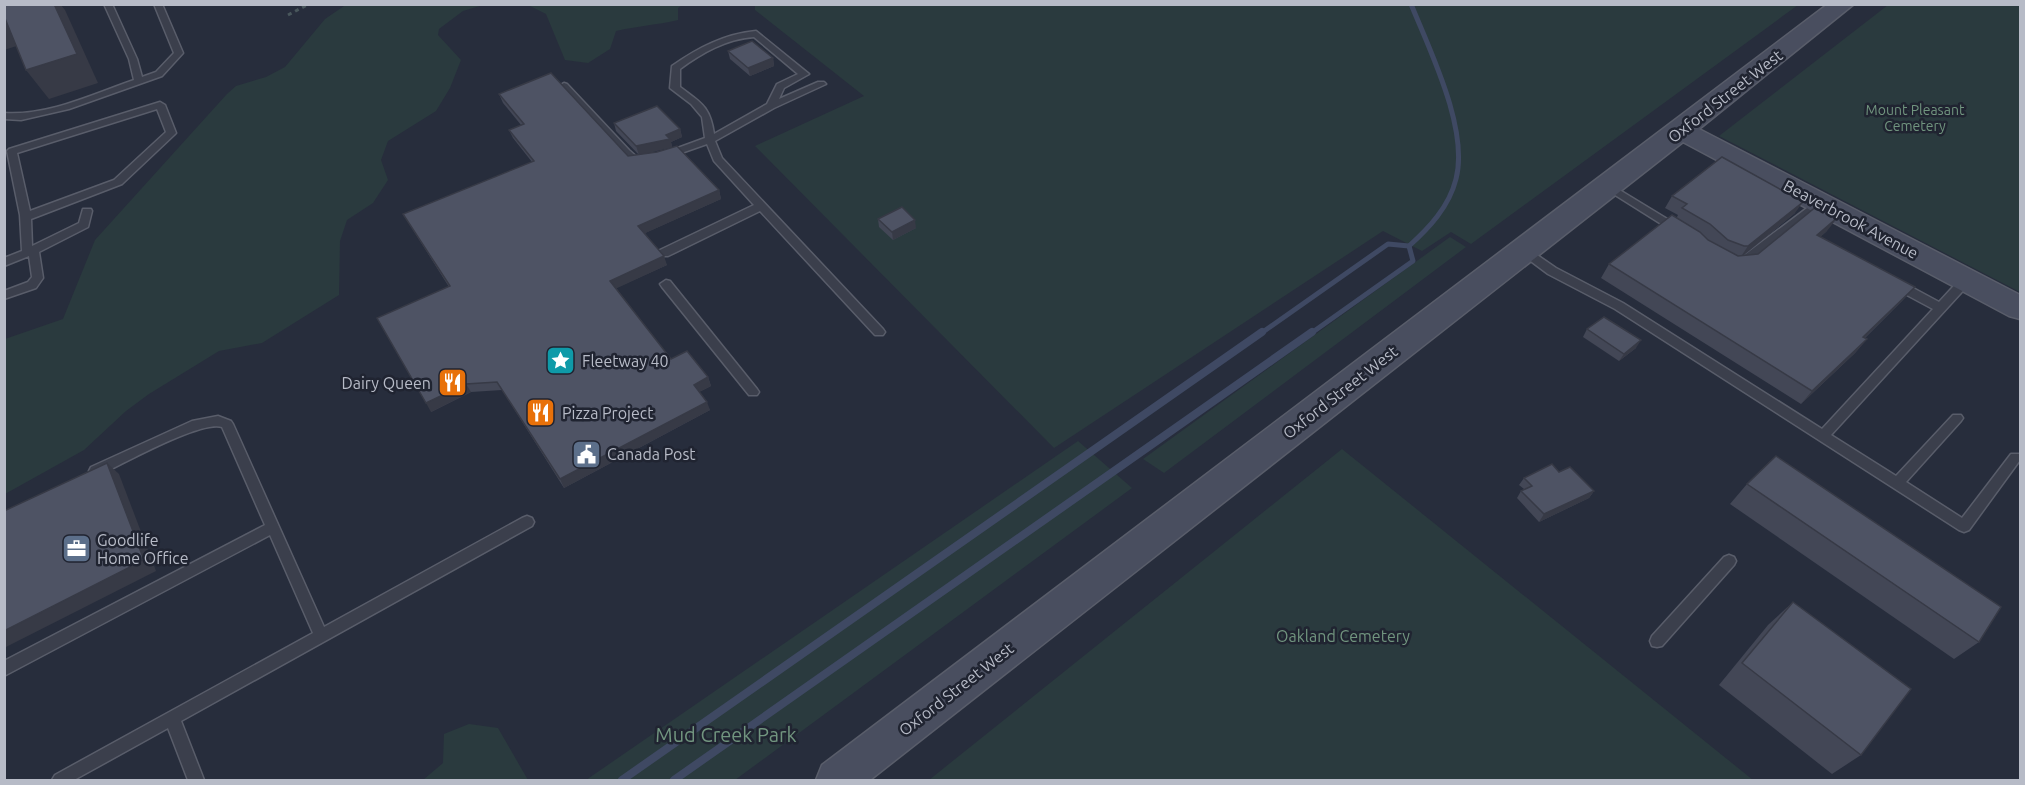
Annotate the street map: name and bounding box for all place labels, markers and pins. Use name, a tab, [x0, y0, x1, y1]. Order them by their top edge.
place icon: Fleetway 40	[545, 345, 577, 377]
place label: Fleetway 40	[582, 352, 669, 370]
restaurant icon: Dairy Queen	[436, 367, 468, 399]
place label: Dairy Queen	[341, 374, 431, 392]
restaurant icon: Pizza Project	[525, 397, 557, 429]
place label: Pizza Project	[562, 404, 654, 422]
public building icon: Canada Post	[570, 438, 602, 470]
place label: Canada Post	[607, 445, 696, 463]
place label: Goodlife Home Office	[97, 531, 189, 567]
office icon: Goodlife Home Office	[60, 533, 92, 565]

